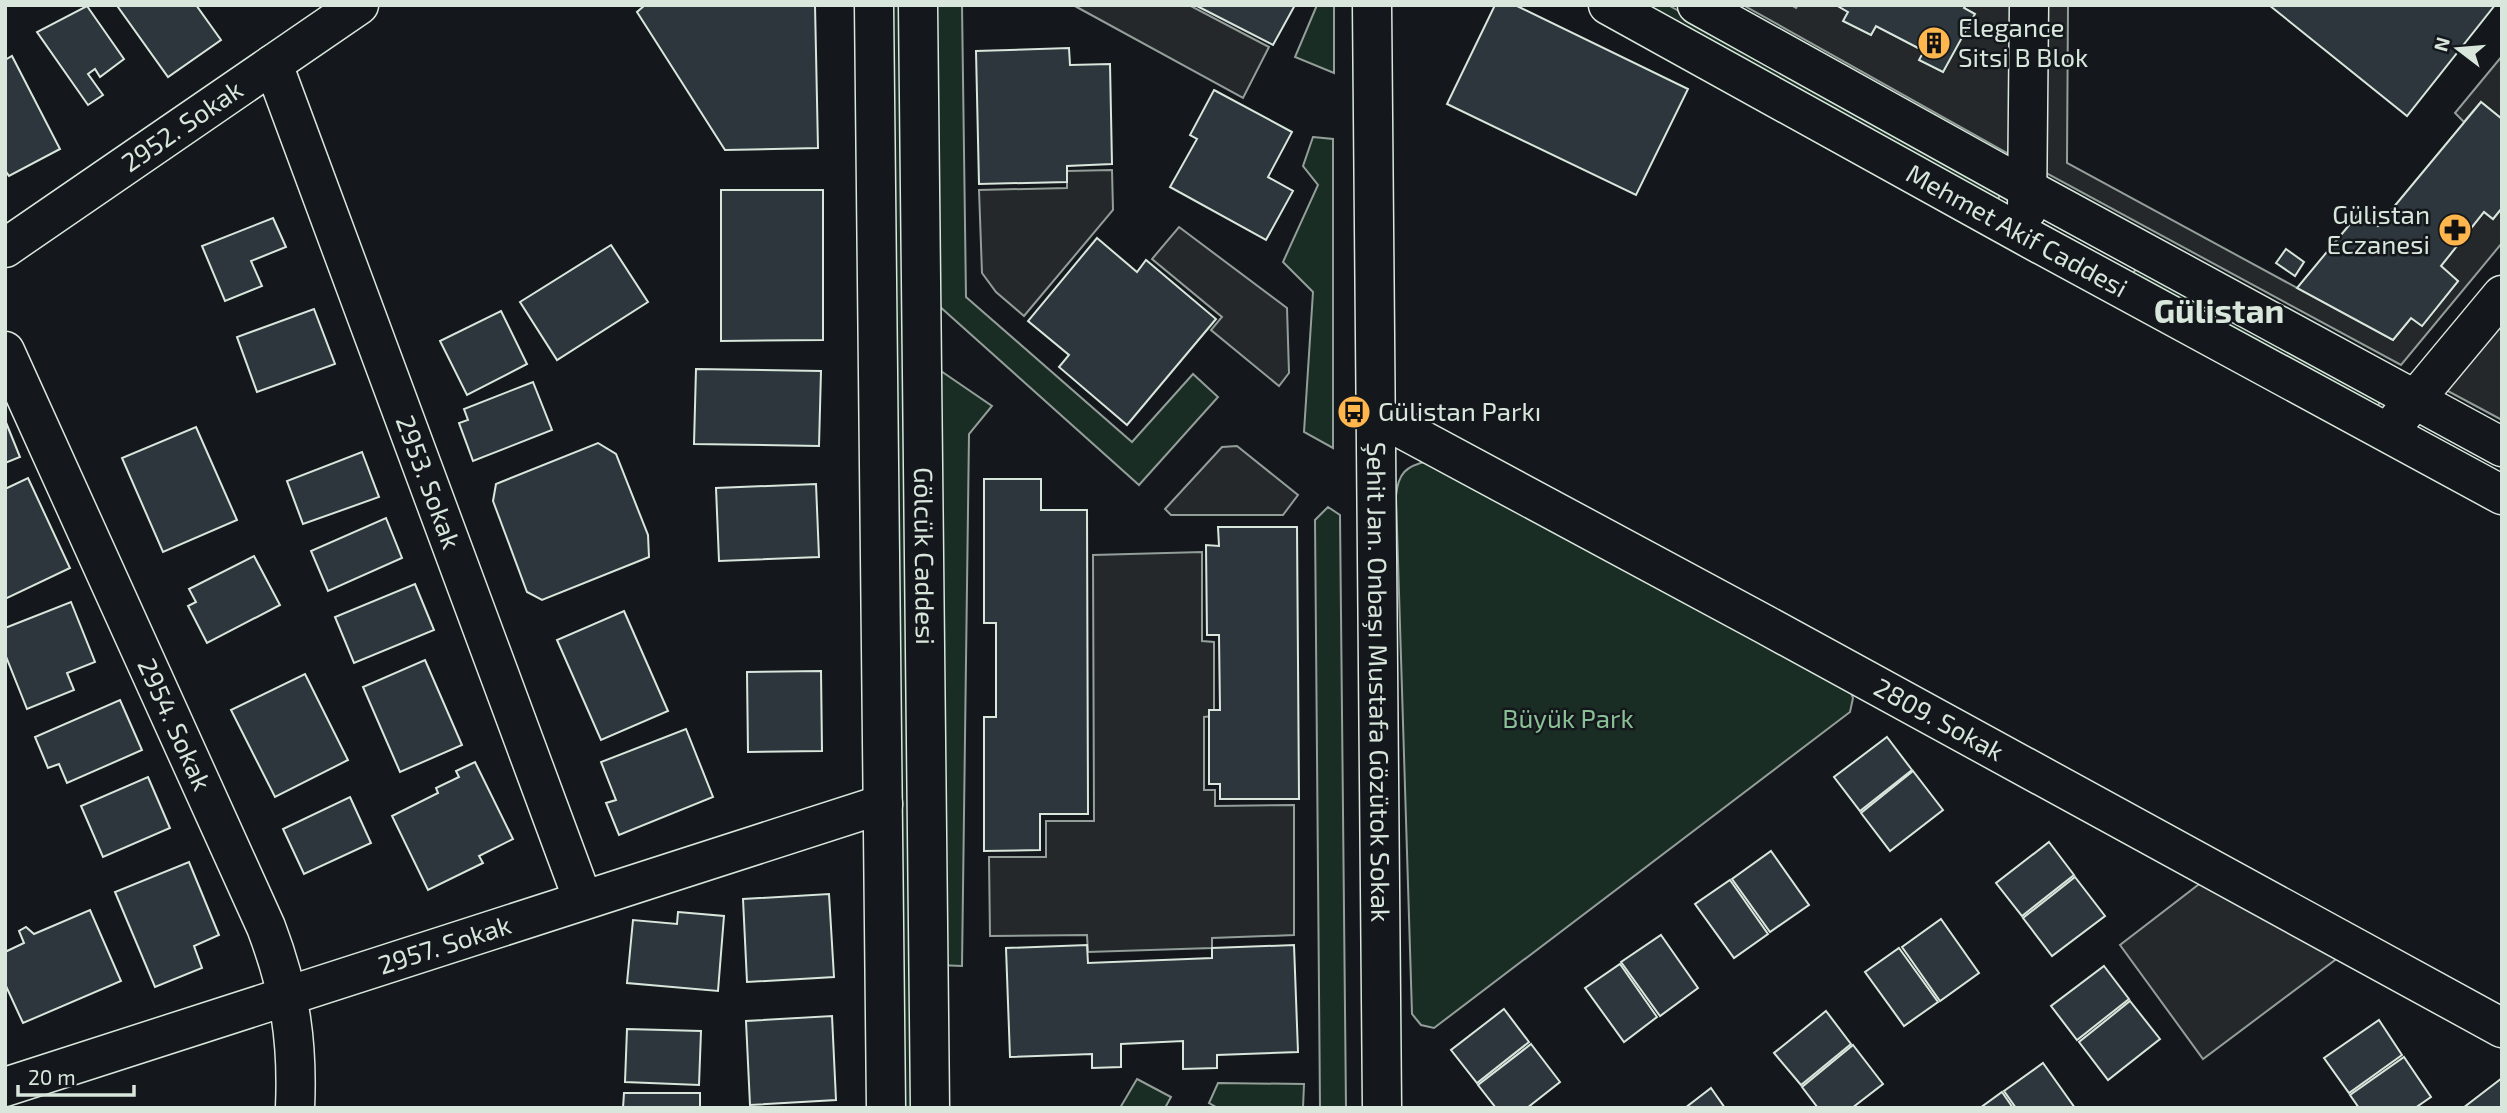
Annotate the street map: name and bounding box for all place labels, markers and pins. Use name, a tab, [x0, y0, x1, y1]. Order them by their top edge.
place label: Elegance Sitsi B Blok	[1958, 11, 2088, 72]
building icon: Elegance Sitsi B Blok	[1915, 24, 1953, 62]
place label: Gülistan Eczanesi	[2326, 198, 2430, 259]
pharmacy icon: Gülistan Eczanesi	[2436, 211, 2474, 249]
bus stop icon: Gülistan Parkı	[1335, 393, 1373, 431]
place label: Gülistan Parkı	[1378, 395, 1541, 426]

